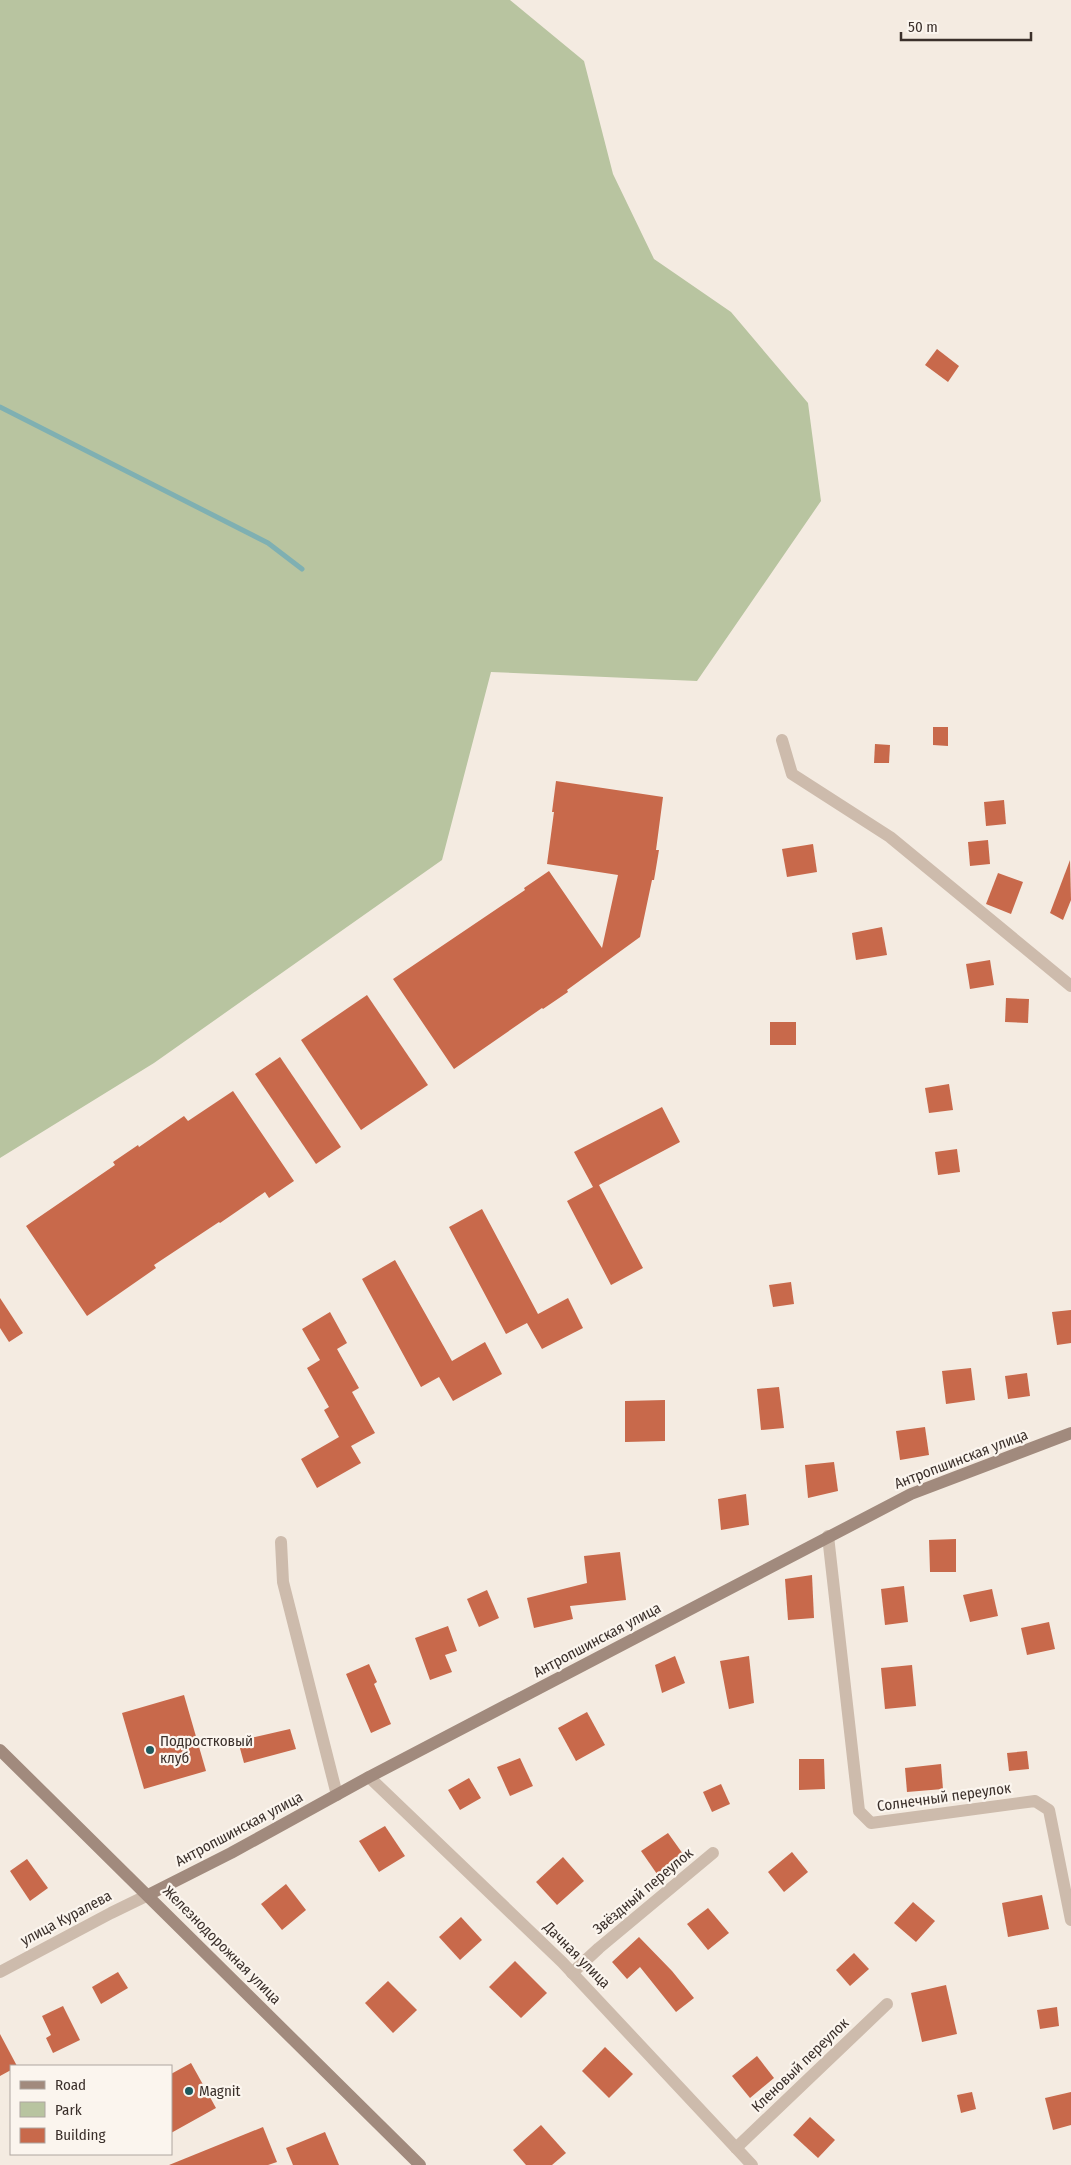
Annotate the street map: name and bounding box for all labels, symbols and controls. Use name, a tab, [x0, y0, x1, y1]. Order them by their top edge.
scale bar	[901, 10, 1031, 42]
text: 50 m	[908, 18, 938, 36]
street label: Антропшинская улица	[892, 1425, 1030, 1493]
street label: Антропшинская улица	[530, 1599, 664, 1681]
place label: Подростковый клуб	[160, 1732, 253, 1767]
marker: Подростковый клуб	[144, 1744, 156, 1756]
street label: Солнечный переулок	[876, 1779, 1012, 1815]
street label: Антропшинская улица	[172, 1788, 306, 1870]
street label: Звёздный переулок	[589, 1844, 697, 1938]
street label: Железнодорожная улица	[159, 1882, 285, 2008]
street label: улица Куралева	[17, 1886, 115, 1950]
street label: Дачная улица	[539, 1917, 614, 1992]
street label: Кленовый переулок	[748, 2014, 852, 2116]
legend	[10, 2065, 172, 2155]
text: Road	[55, 2076, 86, 2094]
place label: Magnit	[199, 2082, 241, 2100]
marker: Magnit	[183, 2085, 195, 2097]
text: Park	[55, 2101, 82, 2119]
text: Building	[55, 2126, 106, 2144]

